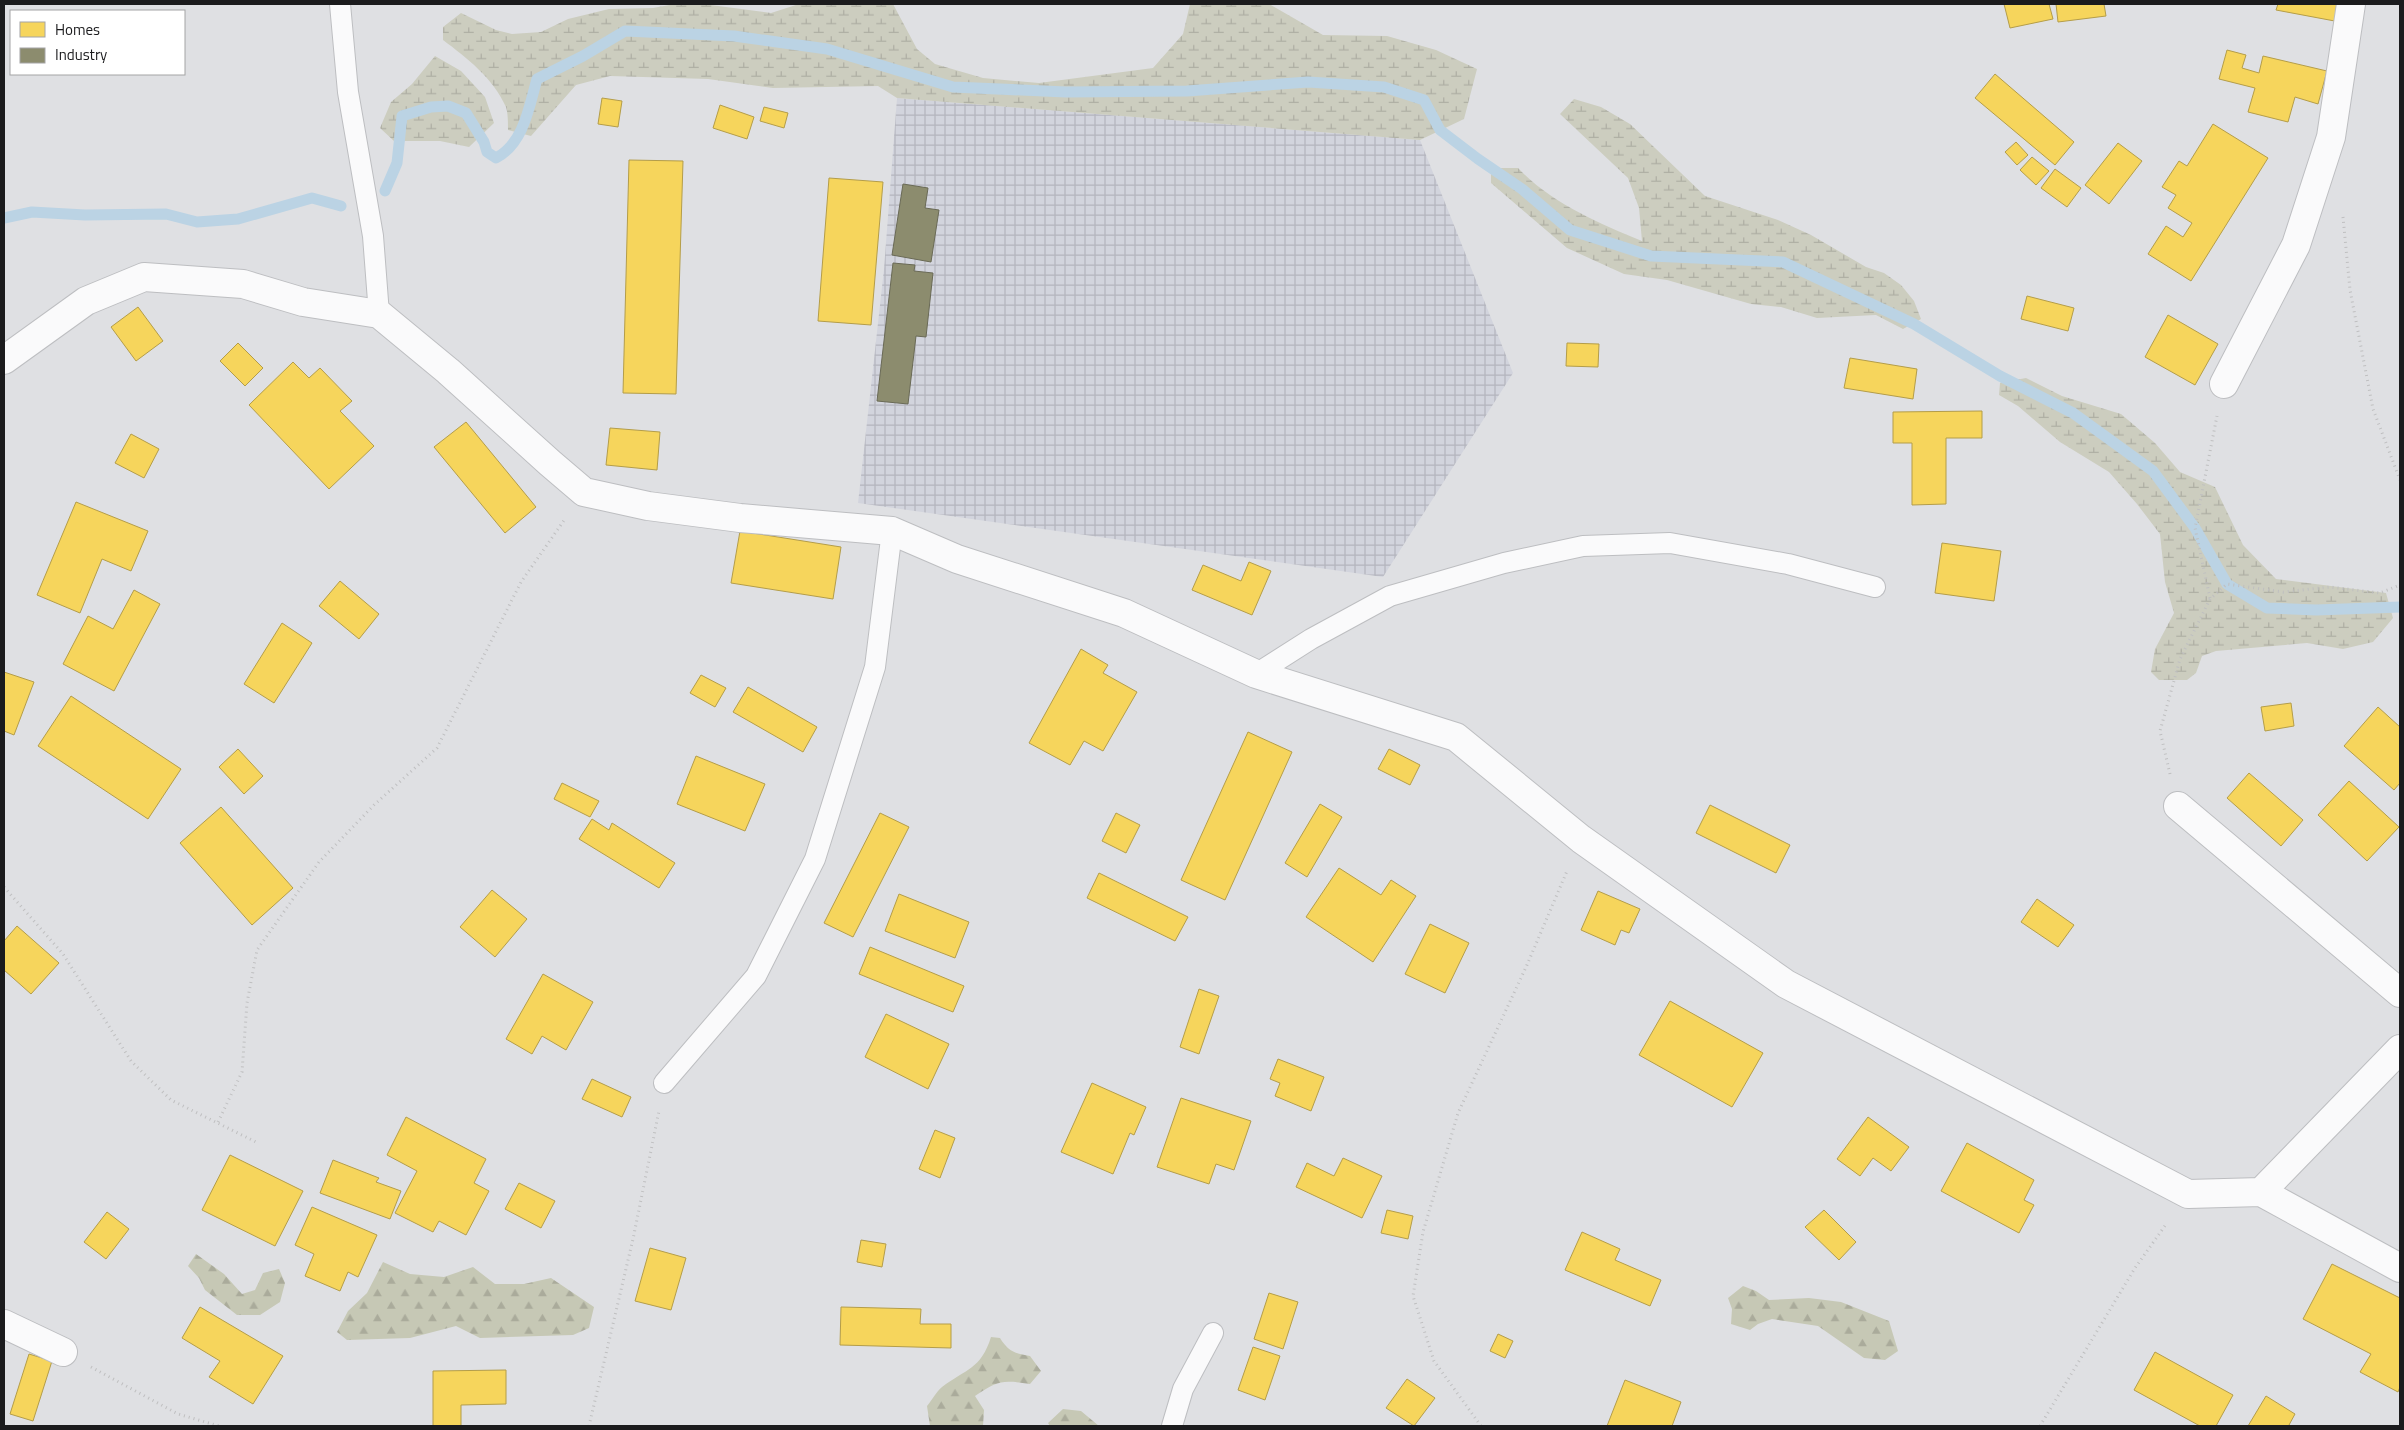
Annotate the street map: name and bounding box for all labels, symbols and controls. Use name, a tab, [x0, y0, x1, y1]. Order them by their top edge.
legend	[10, 10, 185, 75]
text: Homes	[55, 18, 100, 41]
text: Industry	[55, 43, 107, 66]

